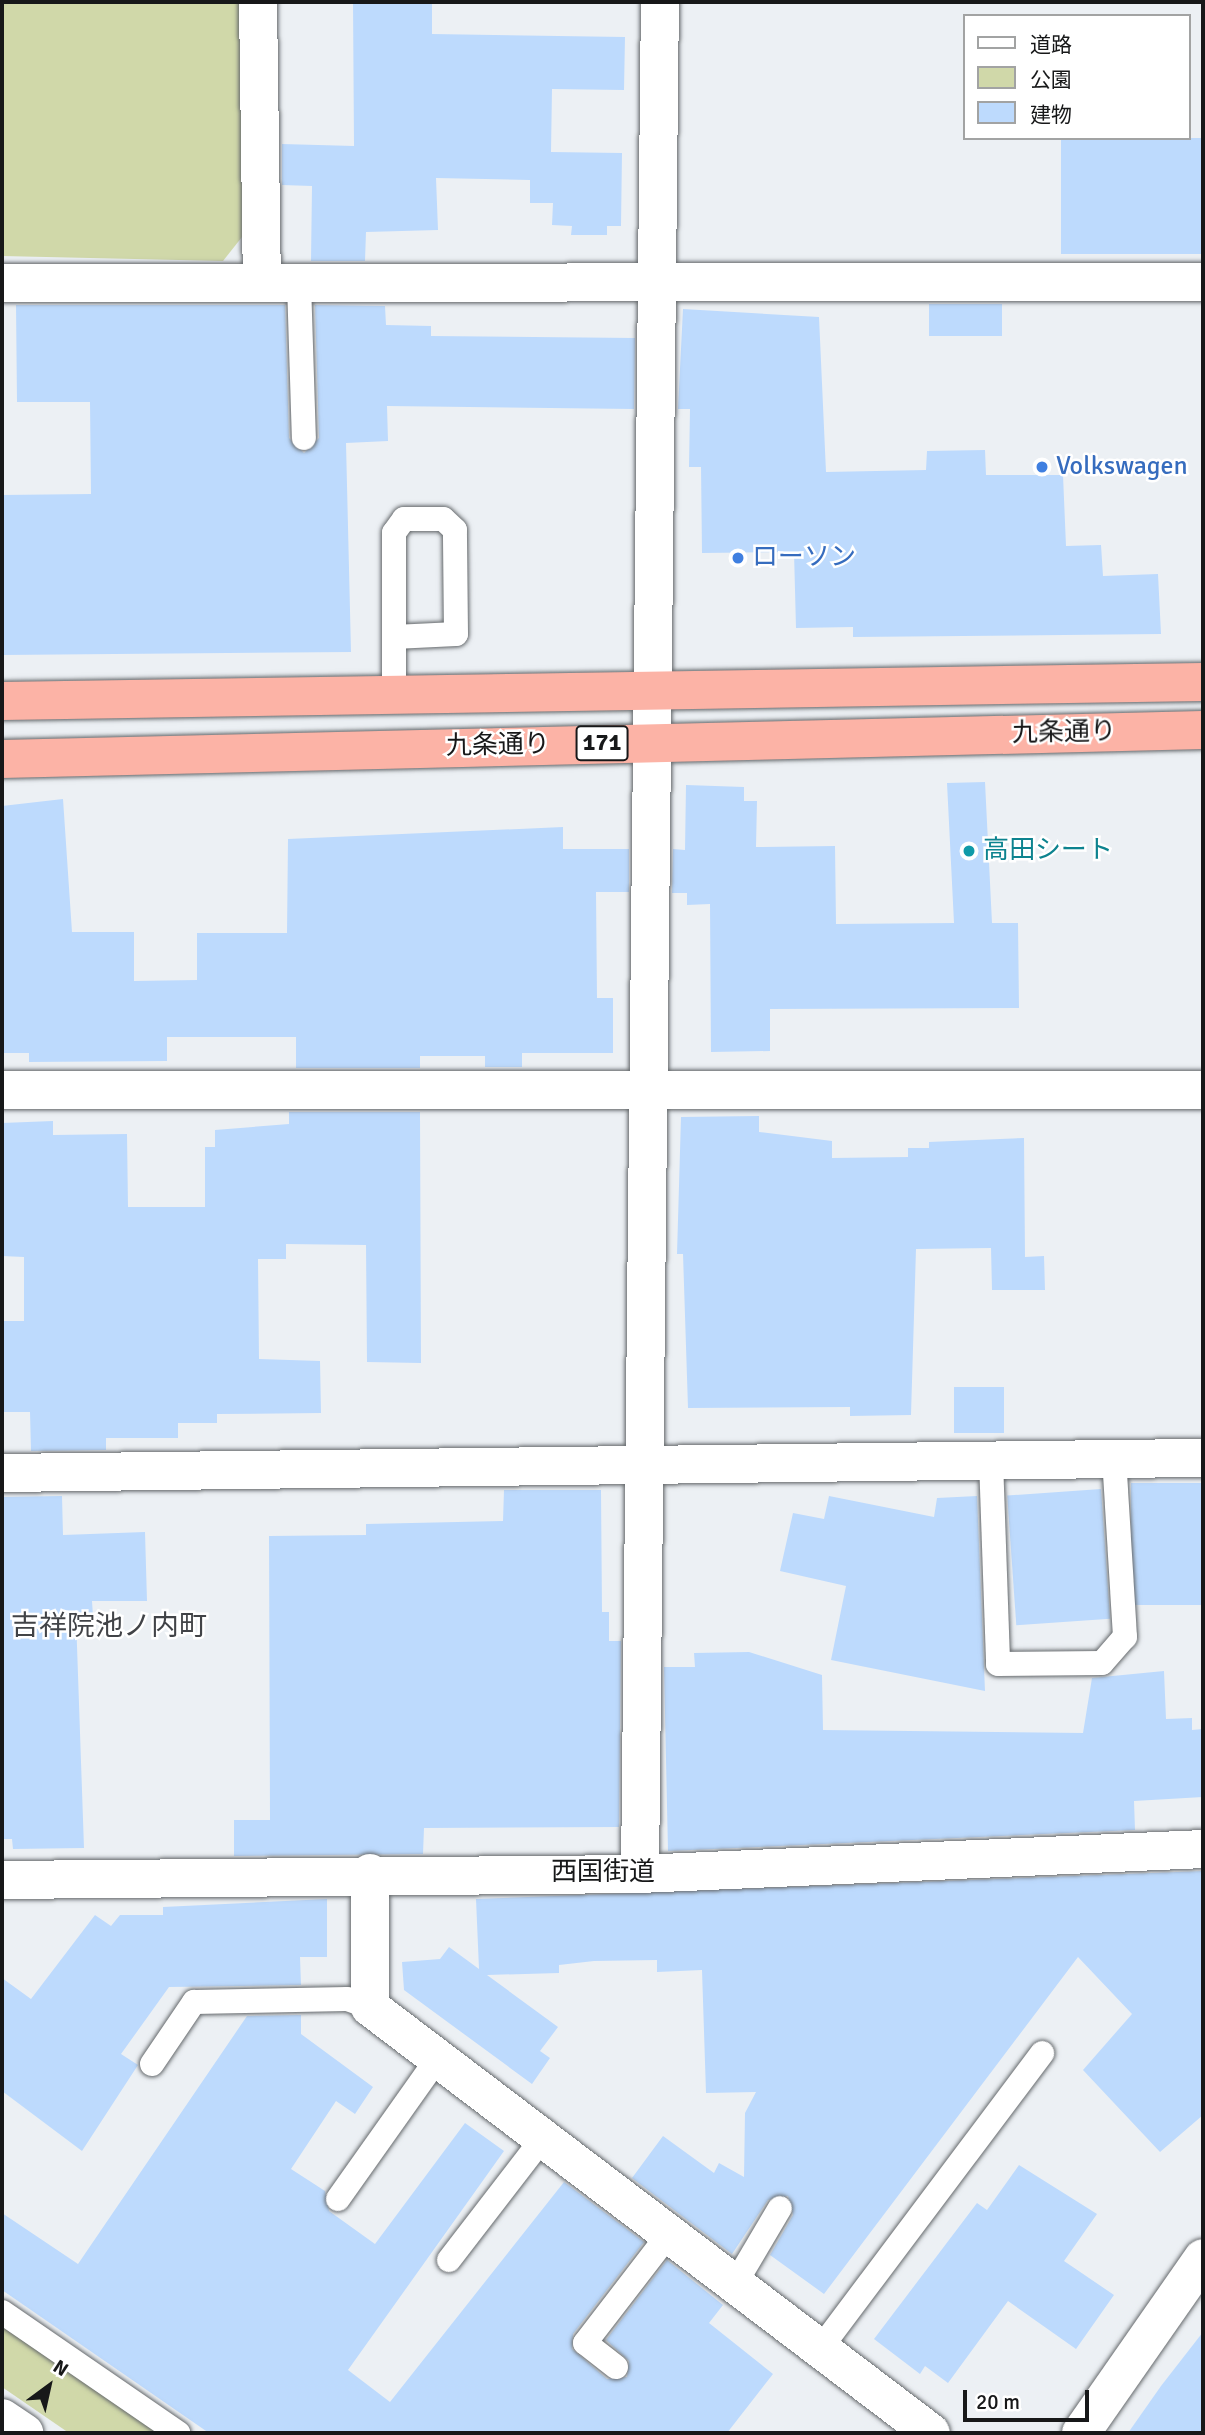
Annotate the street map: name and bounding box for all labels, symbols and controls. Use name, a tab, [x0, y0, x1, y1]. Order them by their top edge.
legend	[964, 14, 1191, 140]
text: 道路	[1030, 32, 1072, 58]
text: 公園	[1030, 67, 1072, 93]
text: 建物	[1030, 102, 1072, 128]
place label: Volkswagen	[1056, 451, 1188, 483]
marker: Volkswagen	[1034, 459, 1050, 475]
place label: ローソン	[752, 542, 856, 574]
marker: ローソン	[730, 550, 746, 566]
street label: 九条通り	[1012, 716, 1116, 750]
road number: 171	[574, 722, 630, 764]
street label: 九条通り	[446, 729, 550, 763]
place label: 高田シート	[983, 835, 1113, 867]
marker: 高田シート	[961, 843, 977, 859]
district label: 吉祥院池ノ内町	[11, 1609, 207, 1643]
street label: 西国街道	[551, 1857, 655, 1889]
north arrow	[14, 2351, 84, 2421]
text: N	[48, 2355, 73, 2382]
scale bar	[967, 2376, 1093, 2420]
text: 20 m	[976, 2389, 1020, 2415]

